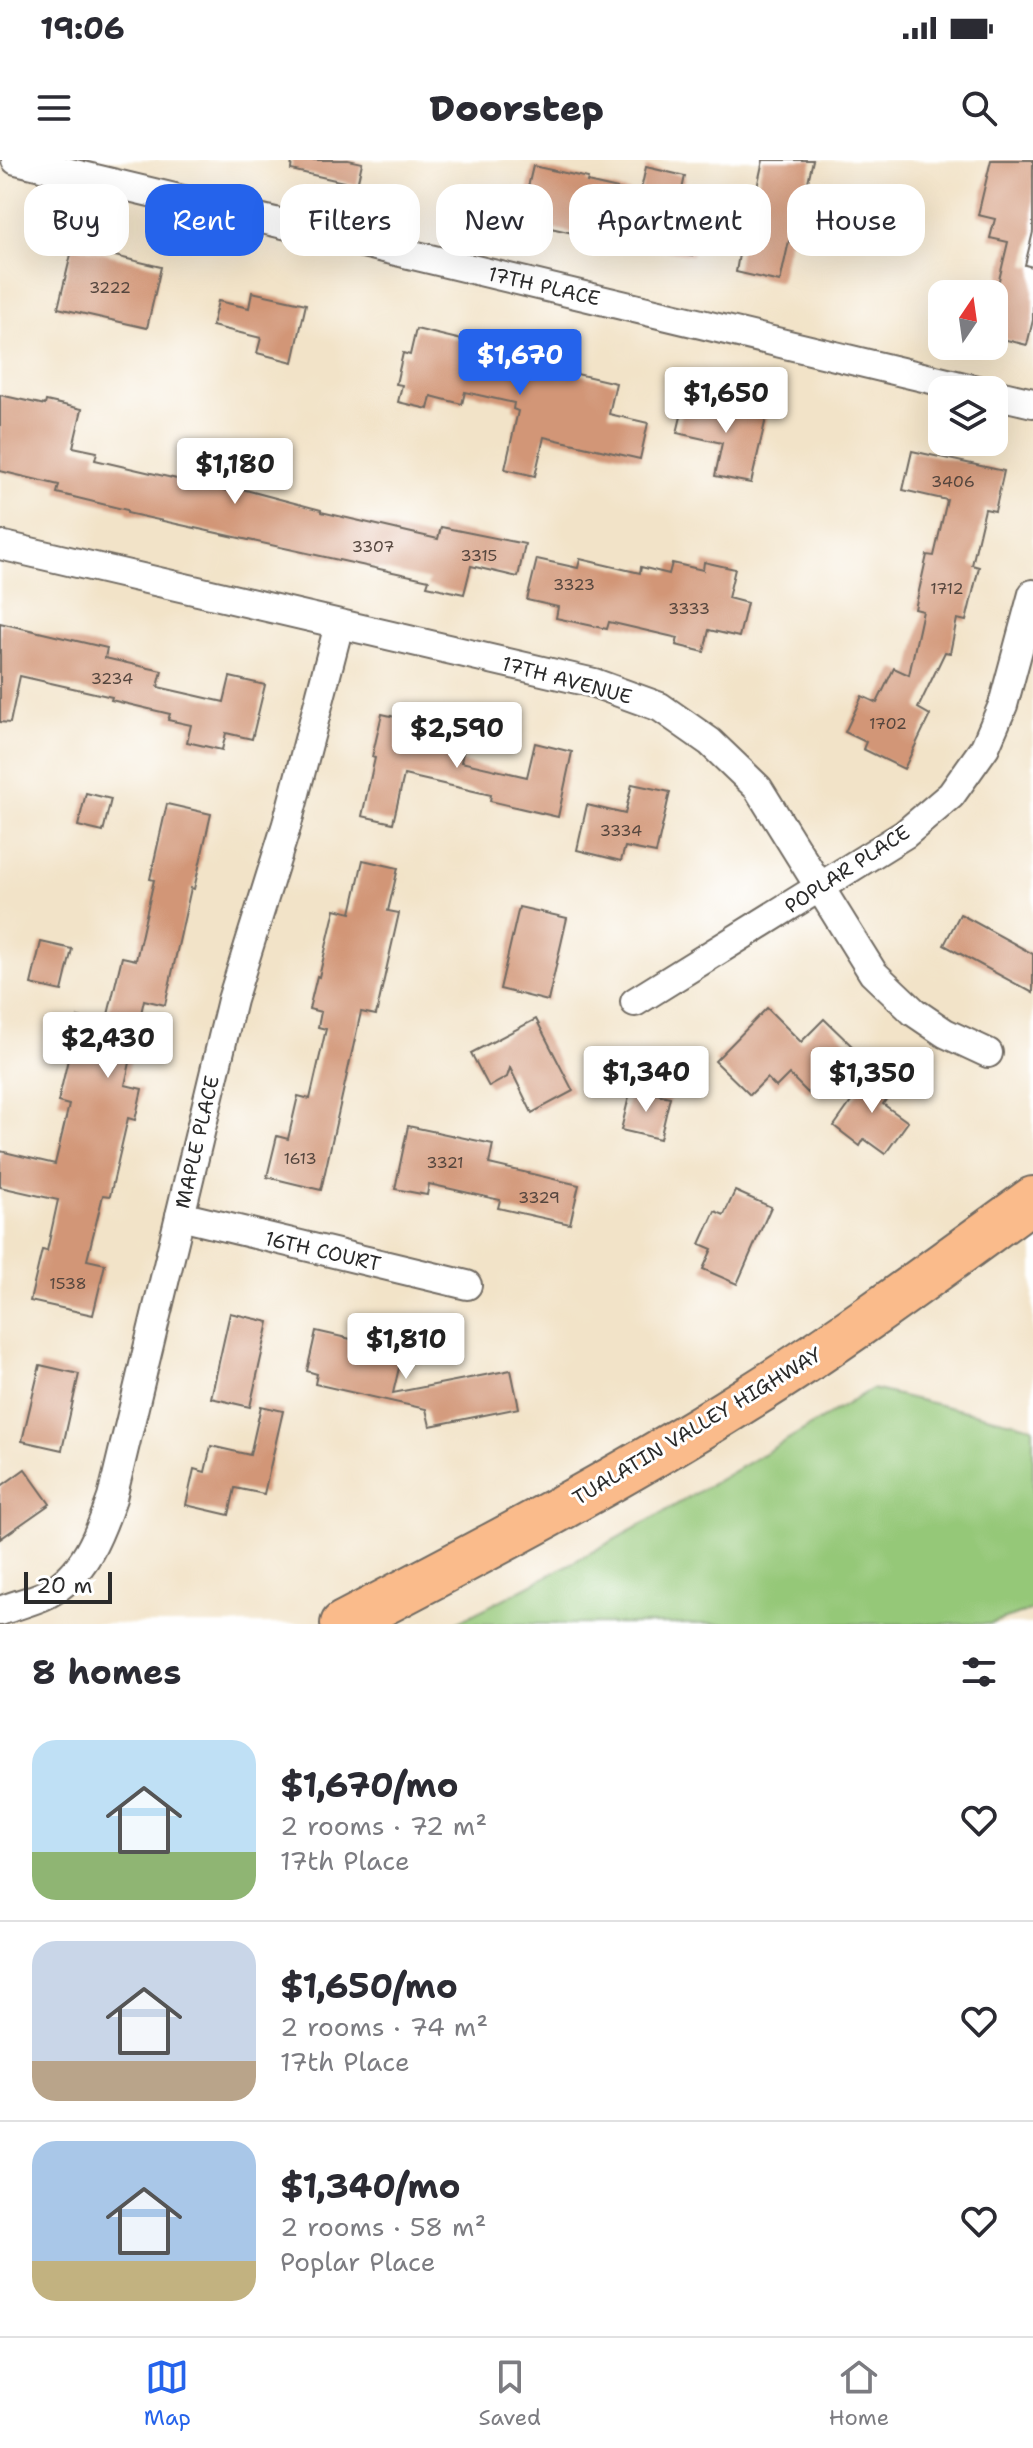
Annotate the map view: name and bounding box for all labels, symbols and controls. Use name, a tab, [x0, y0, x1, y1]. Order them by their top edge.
text: 19:06	[40, 8, 125, 49]
text: Doorstep	[429, 84, 604, 133]
icon: menu	[32, 86, 76, 130]
icon: search	[957, 86, 1001, 130]
chip: Buy	[24, 184, 129, 256]
chip: Rent	[145, 184, 264, 256]
chip: Filters	[280, 184, 420, 256]
chip: New	[436, 184, 553, 256]
chip: Apartment	[569, 184, 771, 256]
chip: House	[787, 184, 925, 256]
street label: 17TH PLACE	[485, 260, 603, 312]
house number: 3222	[89, 277, 131, 298]
north arrow	[928, 280, 1008, 360]
map controls	[928, 280, 1008, 456]
pin: $1,670	[455, 329, 585, 397]
text: $1,670	[476, 337, 564, 372]
pin: $1,650	[661, 367, 791, 435]
text: $1,650	[683, 375, 769, 410]
button: layers	[928, 376, 1008, 456]
pin: $1,180	[170, 438, 300, 506]
text: $1,180	[195, 446, 275, 481]
house number: 3406	[931, 471, 975, 492]
house number: 3307	[352, 536, 394, 557]
house number: 3315	[461, 545, 497, 566]
house number: 3323	[553, 574, 595, 595]
house number: 1712	[930, 578, 964, 599]
house number: 3333	[668, 598, 710, 619]
street label: 17TH AVENUE	[499, 650, 635, 710]
house number: 3234	[91, 668, 133, 689]
pin: $2,590	[392, 702, 522, 770]
text: $2,590	[410, 710, 504, 745]
house number: 1702	[869, 713, 907, 734]
street label: POPLAR PLACE	[780, 819, 914, 919]
house number: 3334	[600, 820, 642, 841]
pin: $2,430	[43, 1012, 173, 1080]
text: $2,430	[61, 1020, 155, 1055]
pin: $1,340	[581, 1046, 711, 1114]
pin: $1,350	[807, 1047, 937, 1115]
text: $1,340	[602, 1054, 690, 1089]
text: $1,350	[829, 1055, 915, 1090]
street label: MAPLE PLACE	[169, 1073, 225, 1211]
house number: 1613	[283, 1148, 317, 1169]
house number: 3321	[426, 1152, 464, 1173]
house number: 3329	[518, 1187, 560, 1208]
street label: 16TH COURT	[262, 1225, 384, 1277]
house number: 1538	[49, 1273, 87, 1294]
pin: $1,810	[341, 1313, 471, 1381]
text: $1,810	[365, 1321, 447, 1356]
street label: TUALATIN VALLEY HIGHWAY	[568, 1341, 826, 1511]
scale bar	[24, 1568, 112, 1604]
text: 20 m	[36, 1571, 93, 1600]
text: 8 homes	[32, 1649, 181, 1695]
icon: filters	[957, 1650, 1001, 1694]
text: $1,670/mo	[280, 1762, 459, 1808]
icon: home	[96, 1772, 192, 1868]
icon: heart	[957, 1798, 1001, 1842]
text: 2 rooms · 72 m²	[280, 1808, 487, 1843]
text: 17th Place	[280, 1843, 410, 1878]
text: $1,650/mo	[280, 1963, 458, 2009]
icon: home	[96, 1973, 192, 2069]
icon: heart	[957, 1999, 1001, 2043]
text: 2 rooms · 74 m²	[280, 2009, 488, 2044]
text: 17th Place	[280, 2044, 410, 2079]
text: $1,340/mo	[280, 2163, 461, 2209]
icon: home	[96, 2173, 192, 2269]
icon: heart	[957, 2199, 1001, 2243]
text: 2 rooms · 58 m²	[280, 2209, 486, 2244]
text: Poplar Place	[280, 2244, 436, 2279]
tab: Map	[144, 2355, 191, 2432]
tab: Saved	[479, 2355, 541, 2432]
tab: Home	[829, 2355, 889, 2432]

